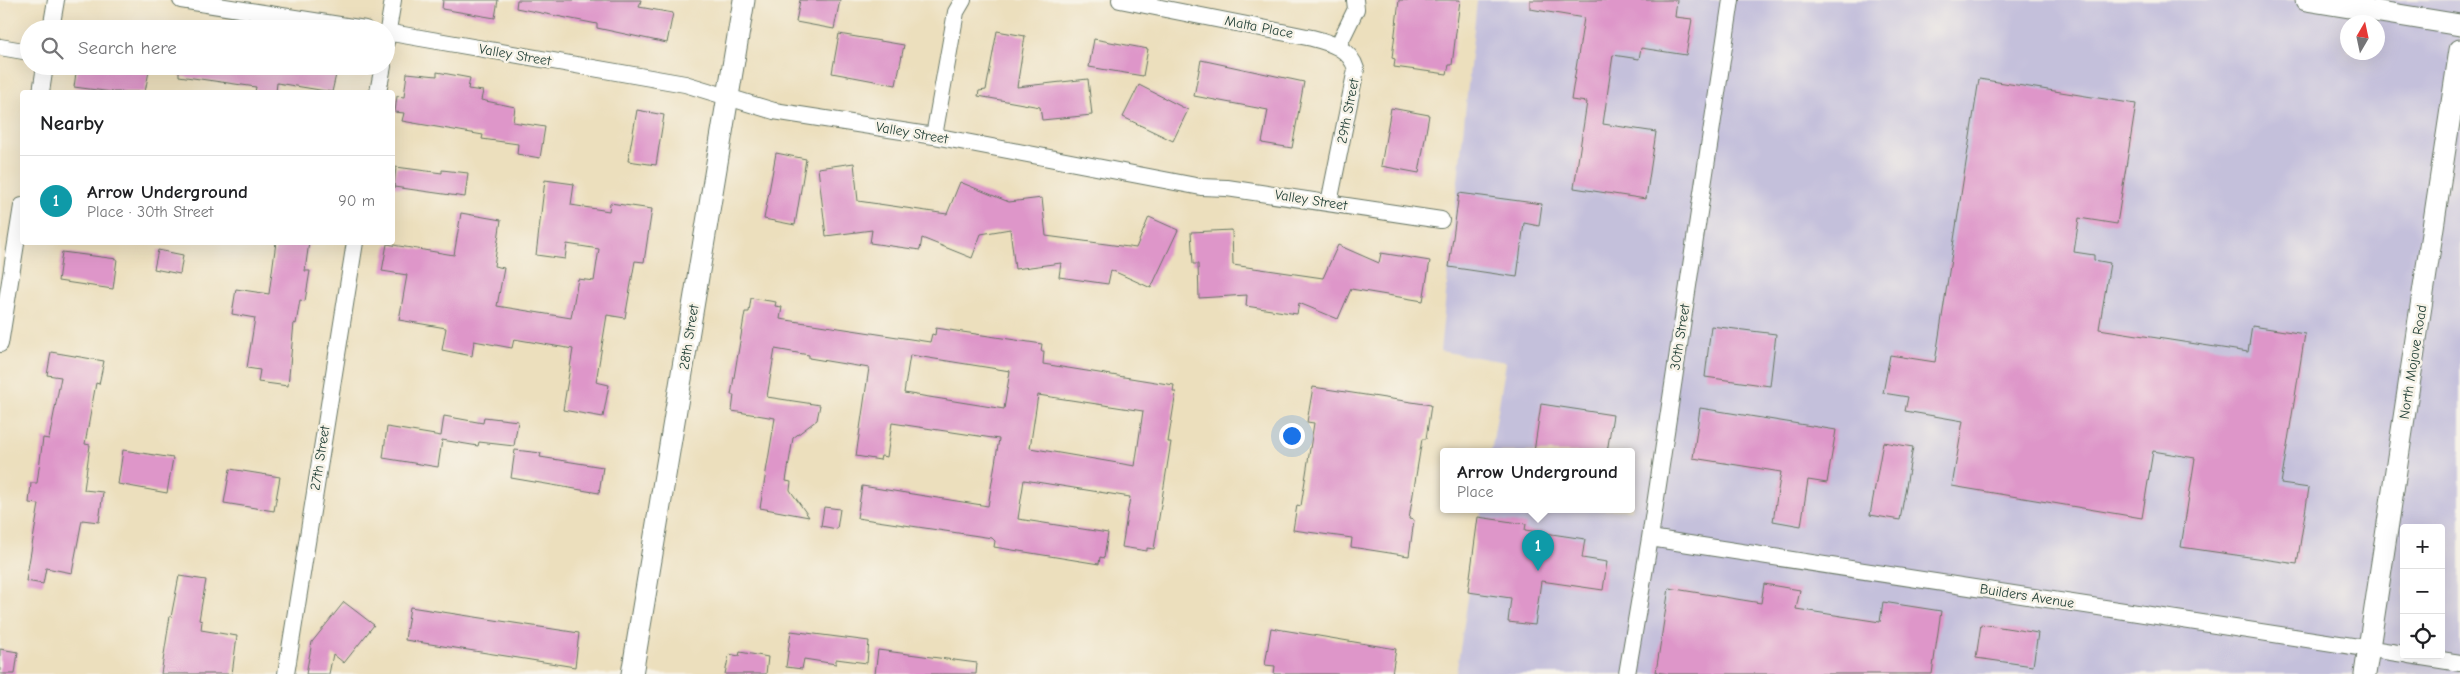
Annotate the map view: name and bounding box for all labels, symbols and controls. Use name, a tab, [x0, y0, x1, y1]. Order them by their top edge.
street label: Malta Place	[1223, 12, 1295, 42]
north arrow	[2340, 15, 2385, 60]
search box	[20, 20, 395, 75]
icon: search	[38, 34, 66, 62]
text: Search here	[78, 37, 177, 59]
street label: Valley Street	[478, 40, 553, 70]
street label: 29th Street	[1333, 76, 1363, 145]
text: Nearby	[40, 111, 104, 135]
street label: Valley Street	[875, 118, 950, 148]
text: Arrow Underground	[87, 181, 248, 203]
street label: Valley Street	[1274, 186, 1349, 214]
text: 1	[53, 192, 59, 210]
text: 90 m	[338, 192, 375, 210]
text: Place · 30th Street	[87, 203, 213, 221]
street label: 28th Street	[675, 302, 703, 371]
street label: 30th Street	[1666, 302, 1694, 371]
street label: North Mojave Road	[2396, 304, 2430, 420]
your location	[1279, 423, 1305, 449]
street label: 27th Street	[307, 424, 334, 492]
popup	[1440, 448, 1635, 513]
text: Arrow Underground	[1457, 461, 1618, 483]
text: Place	[1457, 483, 1493, 501]
map controls	[2400, 524, 2445, 659]
button: +	[2400, 524, 2445, 569]
pin: 1	[1522, 530, 1554, 571]
button: −	[2400, 569, 2445, 614]
street label: Builders Avenue	[1979, 580, 2075, 612]
button: locate	[2400, 614, 2445, 659]

